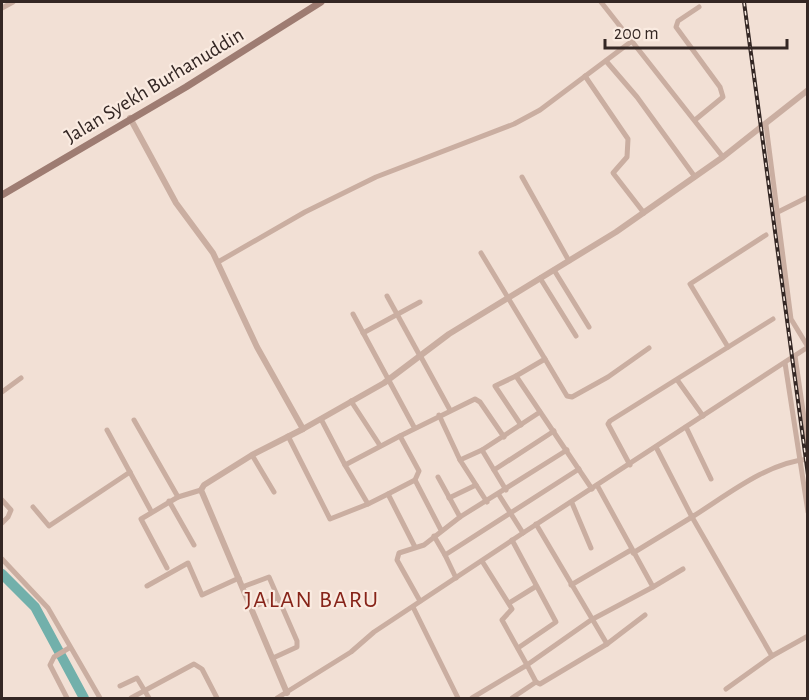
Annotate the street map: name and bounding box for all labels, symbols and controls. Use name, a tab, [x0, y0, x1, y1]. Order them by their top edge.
scale bar	[605, 12, 786, 50]
street label: Jalan Syekh Burhanuddin	[61, 24, 247, 147]
text: 200 m	[614, 25, 659, 43]
district label: JALAN BARU	[244, 588, 380, 612]

